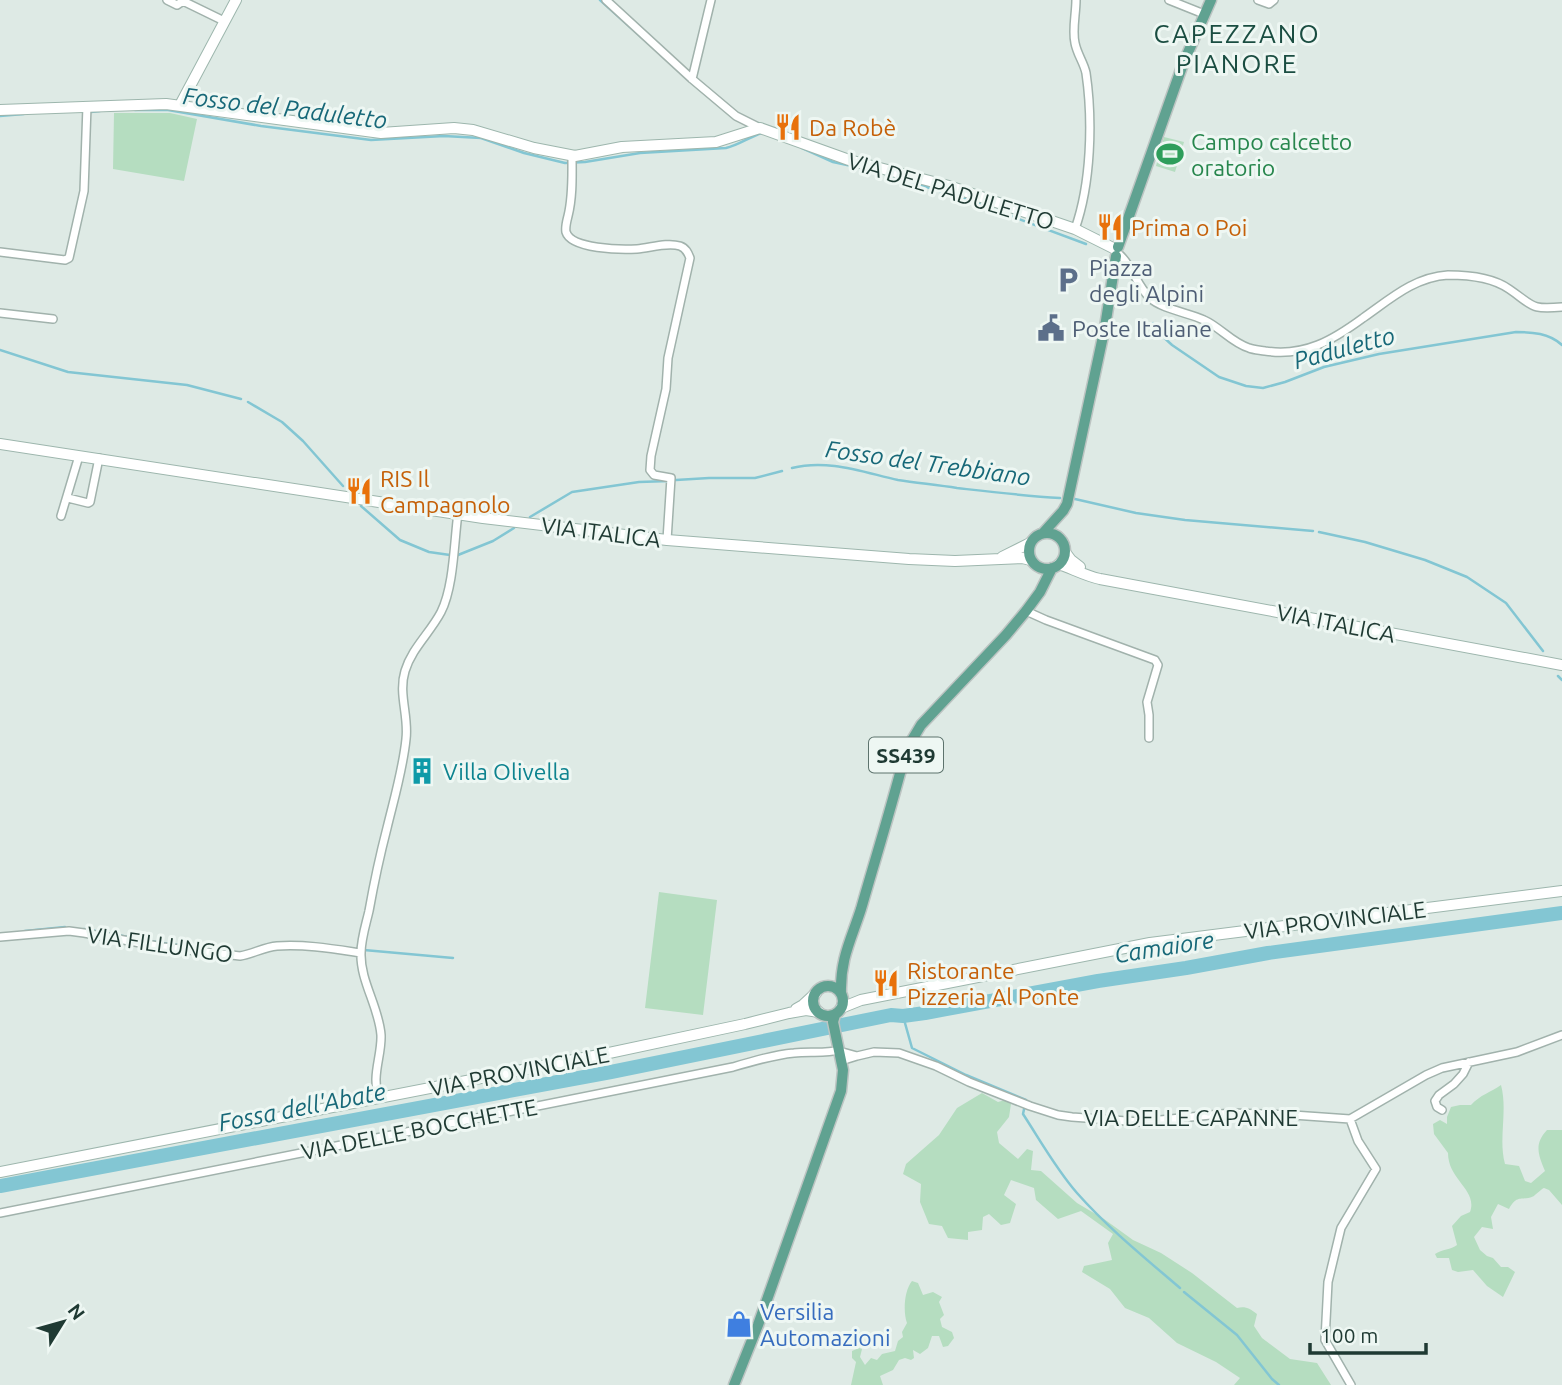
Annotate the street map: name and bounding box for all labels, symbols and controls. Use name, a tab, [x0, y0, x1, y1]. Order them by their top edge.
district label: CAPEZZANO PIANORE	[1153, 19, 1321, 78]
water label: Fosso del Paduletto	[182, 82, 389, 134]
restaurant icon: Da Robè	[773, 112, 803, 142]
place label: Da Robè	[809, 115, 896, 140]
place label: Campo calcetto oratorio	[1191, 129, 1352, 180]
sports icon: Campo calcetto oratorio	[1155, 139, 1185, 169]
street label: VIA DEL PADULETTO	[845, 148, 1057, 234]
restaurant icon: Prima o Poi	[1095, 212, 1125, 242]
place label: Prima o Poi	[1131, 215, 1247, 240]
place label: Piazza degli Alpini	[1089, 255, 1204, 306]
parking icon: Piazza degli Alpini	[1053, 265, 1083, 295]
public building icon: Poste Italiane	[1036, 313, 1066, 343]
place label: Poste Italiane	[1072, 316, 1212, 341]
water label: Paduletto	[1290, 322, 1398, 374]
water label: Fosso del Trebbiano	[824, 435, 1032, 491]
place label: RIS Il Campagnolo	[380, 466, 510, 517]
restaurant icon: RIS Il Campagnolo	[344, 476, 374, 506]
street label: VIA ITALICA	[540, 512, 662, 552]
street label: VIA ITALICA	[1275, 599, 1397, 647]
road number: SS439	[869, 738, 943, 772]
building icon: Villa Olivella	[407, 756, 437, 786]
place label: Villa Olivella	[443, 759, 570, 784]
street label: VIA PROVINCIALE	[1243, 896, 1427, 944]
street label: VIA FILLUNGO	[85, 921, 235, 967]
water label: Camaiore	[1112, 926, 1216, 968]
place label: Ristorante Pizzeria Al Ponte	[907, 958, 1079, 1009]
restaurant icon: Ristorante Pizzeria Al Ponte	[871, 968, 901, 998]
street label: VIA PROVINCIALE	[427, 1041, 611, 1101]
water label: Fossa dell'Abate	[216, 1078, 388, 1136]
street label: VIA DELLE BOCCHETTE	[299, 1094, 539, 1164]
street label: VIA DELLE CAPANNE	[1084, 1105, 1298, 1130]
north arrow	[28, 1287, 98, 1357]
text: N	[64, 1299, 90, 1324]
place label: Versilia Automazioni	[760, 1299, 891, 1350]
shop icon: Versilia Automazioni	[724, 1309, 754, 1339]
scale bar	[1310, 1312, 1426, 1356]
text: 100 m	[1320, 1323, 1378, 1347]

